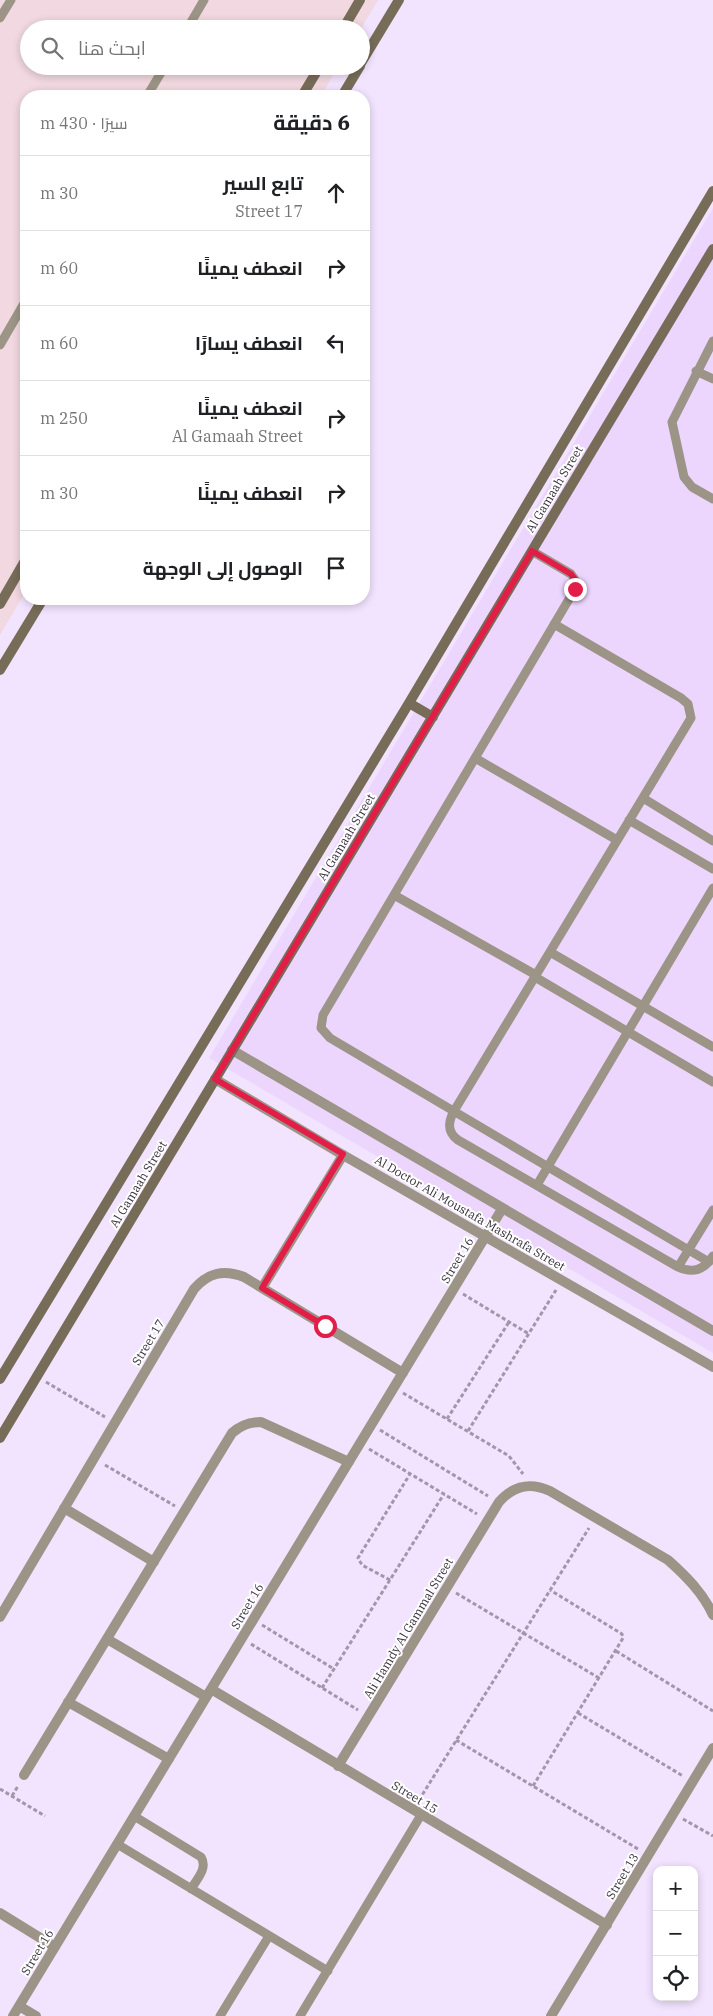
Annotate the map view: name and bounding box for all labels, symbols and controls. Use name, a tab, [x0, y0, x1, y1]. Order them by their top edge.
search box	[20, 20, 370, 75]
icon: search	[38, 34, 66, 62]
text: ابحث هنا	[78, 36, 146, 60]
text: 6 دقيقة	[273, 108, 350, 136]
text: سيرًا · 430 m	[40, 113, 127, 133]
text: تابع السير	[223, 171, 303, 195]
icon: ahead	[322, 179, 350, 207]
text: 30 m	[40, 183, 78, 203]
text: Street 17	[235, 201, 303, 221]
icon: right	[322, 254, 350, 282]
text: انعطف يمينًا	[197, 256, 303, 280]
text: 60 m	[40, 258, 78, 278]
icon: left	[322, 329, 350, 357]
text: انعطف يسارًا	[195, 331, 303, 355]
text: 60 m	[40, 333, 78, 353]
text: انعطف يمينًا	[197, 396, 303, 420]
icon: right	[322, 404, 350, 432]
text: 250 m	[40, 408, 88, 428]
text: Al Gamaah Street	[172, 426, 303, 446]
street label: Al Gamaah Street	[522, 443, 586, 535]
icon: right	[322, 479, 350, 507]
text: انعطف يمينًا	[197, 481, 303, 505]
text: 30 m	[40, 483, 78, 503]
icon: arrive	[322, 554, 350, 582]
text: الوصول إلى الوجهة	[143, 556, 303, 580]
route end	[564, 578, 587, 601]
street label: Al Gamaah Street	[314, 791, 378, 883]
street label: Al Gamaah Street	[106, 1138, 170, 1230]
street label: Al Doctor Ali Moustafa Mashrafa Street	[372, 1152, 568, 1274]
street label: Street 16	[437, 1234, 477, 1286]
route start	[314, 1315, 337, 1338]
street label: Street 17	[128, 1316, 168, 1368]
street label: Ali Hamdy Al Gammal Street	[360, 1555, 456, 1701]
street label: Street 16	[227, 1580, 267, 1632]
street label: Street 15	[389, 1777, 441, 1817]
street label: Street 13	[602, 1850, 642, 1902]
map controls	[653, 1866, 698, 2001]
button: +	[653, 1866, 698, 1911]
button: −	[653, 1911, 698, 1956]
street label: Street 16	[17, 1926, 57, 1978]
button: locate	[653, 1956, 698, 2001]

